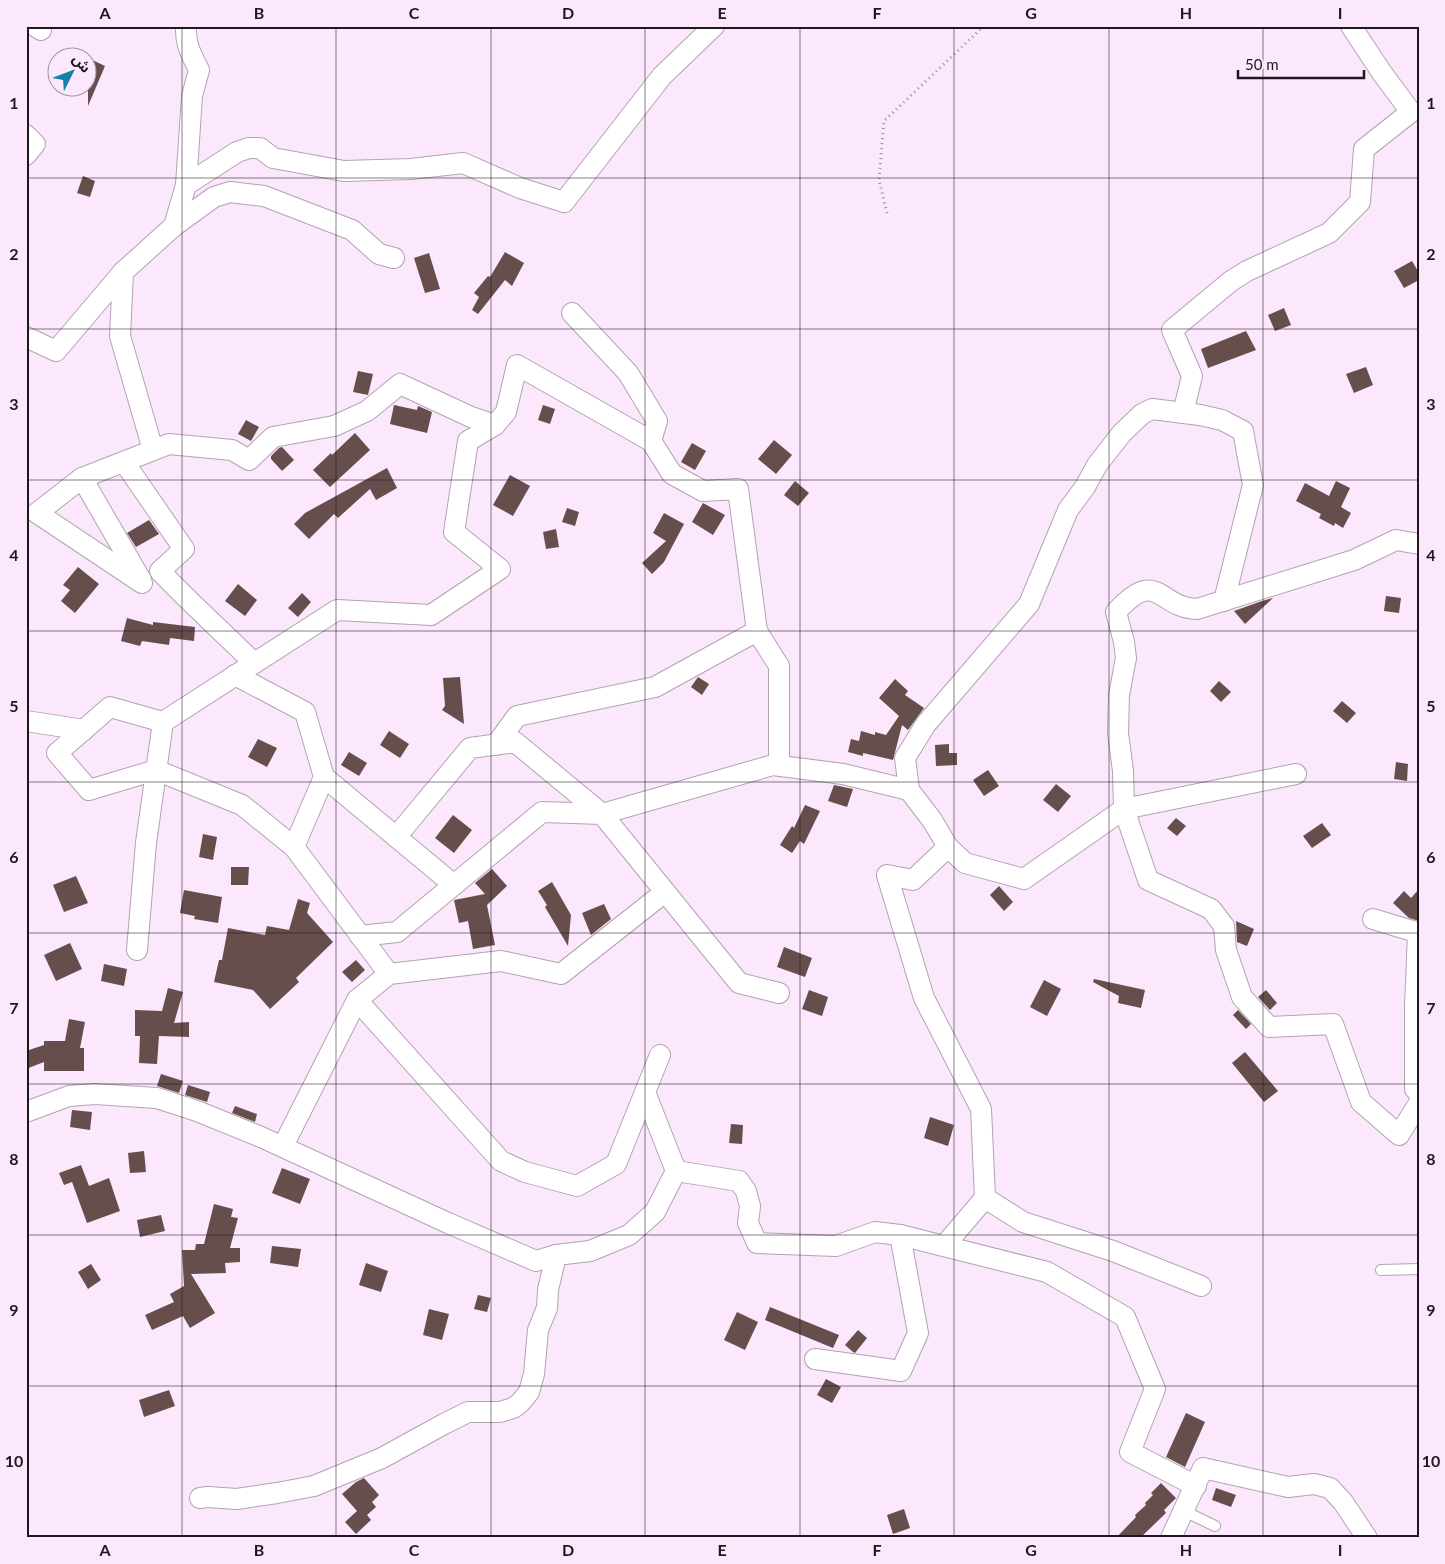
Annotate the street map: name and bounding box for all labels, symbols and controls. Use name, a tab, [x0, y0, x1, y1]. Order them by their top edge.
text: A	[98, 3, 111, 22]
text: B	[254, 3, 264, 22]
text: C	[409, 3, 420, 22]
text: D	[562, 3, 574, 22]
text: E	[717, 3, 727, 22]
text: F	[872, 3, 882, 22]
text: G	[1025, 3, 1037, 22]
text: H	[1180, 3, 1192, 22]
text: I	[1338, 3, 1342, 22]
north arrow	[48, 48, 98, 98]
scale bar	[1238, 48, 1364, 80]
text: ش	[69, 50, 95, 76]
text: 50 m	[1245, 55, 1279, 73]
text: 1	[9, 93, 19, 112]
text: 1	[1426, 93, 1436, 112]
text: 2	[9, 244, 19, 263]
text: 2	[1426, 244, 1436, 263]
text: 3	[9, 394, 19, 413]
text: 3	[1426, 394, 1436, 413]
text: 4	[9, 545, 19, 564]
text: 4	[1426, 545, 1436, 564]
text: 5	[9, 696, 19, 715]
text: 5	[1426, 696, 1436, 715]
text: 6	[9, 847, 19, 866]
text: 6	[1426, 847, 1436, 866]
text: 7	[9, 998, 19, 1017]
text: 7	[1426, 998, 1436, 1017]
text: 8	[9, 1149, 19, 1168]
text: 8	[1426, 1149, 1436, 1168]
text: 9	[9, 1300, 19, 1319]
text: 9	[1426, 1300, 1436, 1319]
text: 10	[5, 1451, 23, 1470]
text: 10	[1422, 1451, 1440, 1470]
text: A	[98, 1540, 111, 1559]
text: B	[254, 1540, 264, 1559]
text: C	[409, 1540, 420, 1559]
text: D	[562, 1540, 574, 1559]
text: E	[717, 1540, 727, 1559]
text: F	[872, 1540, 882, 1559]
text: G	[1025, 1540, 1037, 1559]
text: H	[1180, 1540, 1192, 1559]
text: I	[1338, 1540, 1342, 1559]

